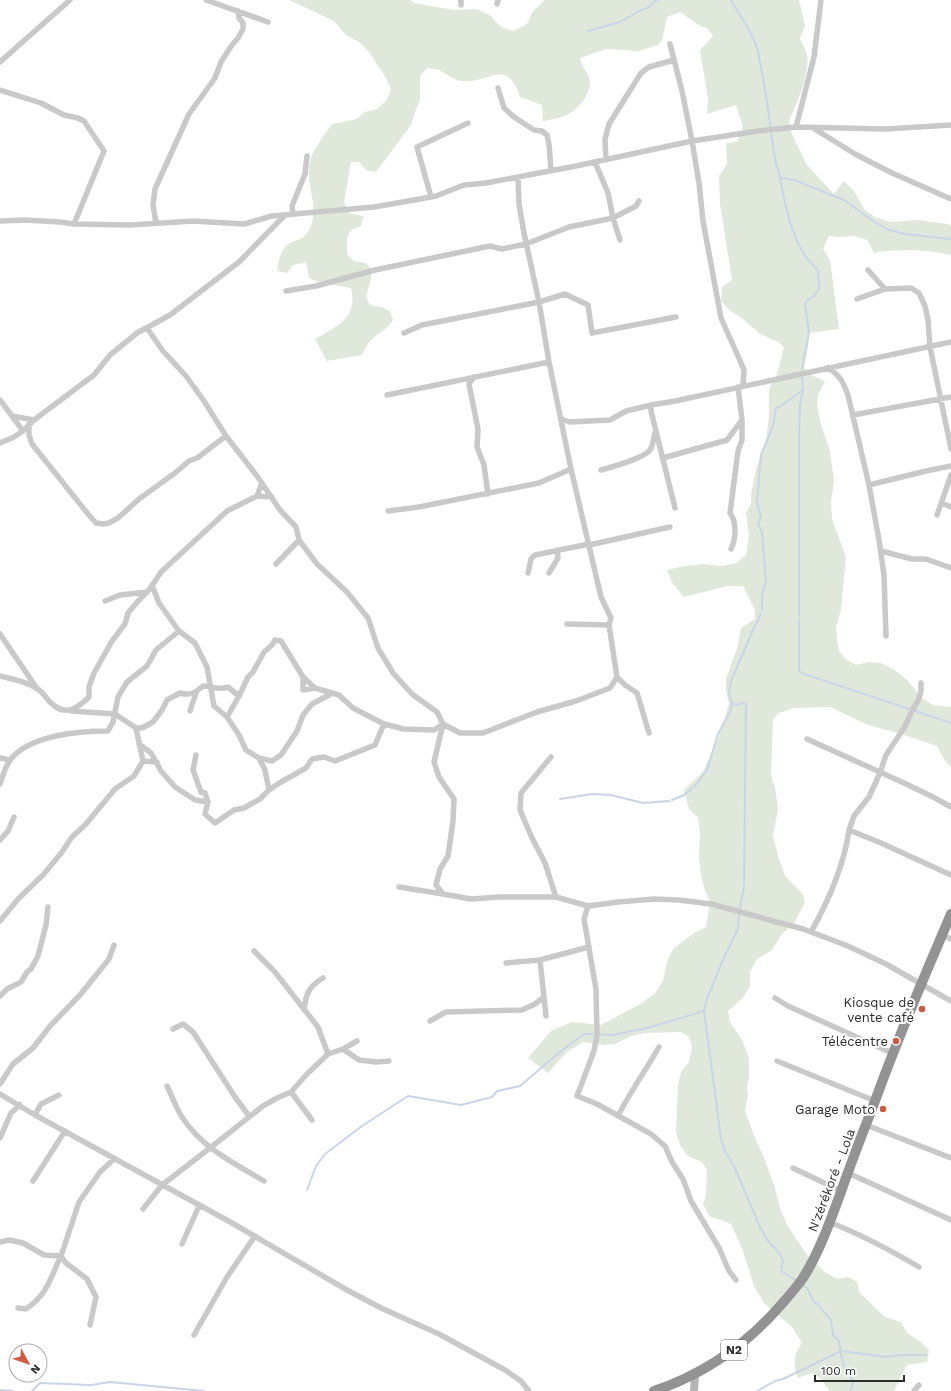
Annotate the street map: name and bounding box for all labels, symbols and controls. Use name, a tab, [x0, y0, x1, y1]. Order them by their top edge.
place label: Kiosque de vente café	[844, 995, 914, 1025]
marker: Kiosque de vente café	[917, 1004, 927, 1014]
place label: Télécentre	[822, 1034, 888, 1049]
marker: Télécentre	[891, 1036, 901, 1046]
place label: Garage Moto	[795, 1102, 875, 1117]
marker: Garage Moto	[878, 1104, 888, 1114]
street label: N'zérékoré - Lola	[805, 1126, 858, 1234]
road number: N2	[721, 1340, 747, 1360]
north arrow	[8, 1343, 48, 1383]
scale bar	[815, 1357, 904, 1383]
text: N	[28, 1362, 43, 1376]
text: 100 m	[821, 1364, 856, 1378]

